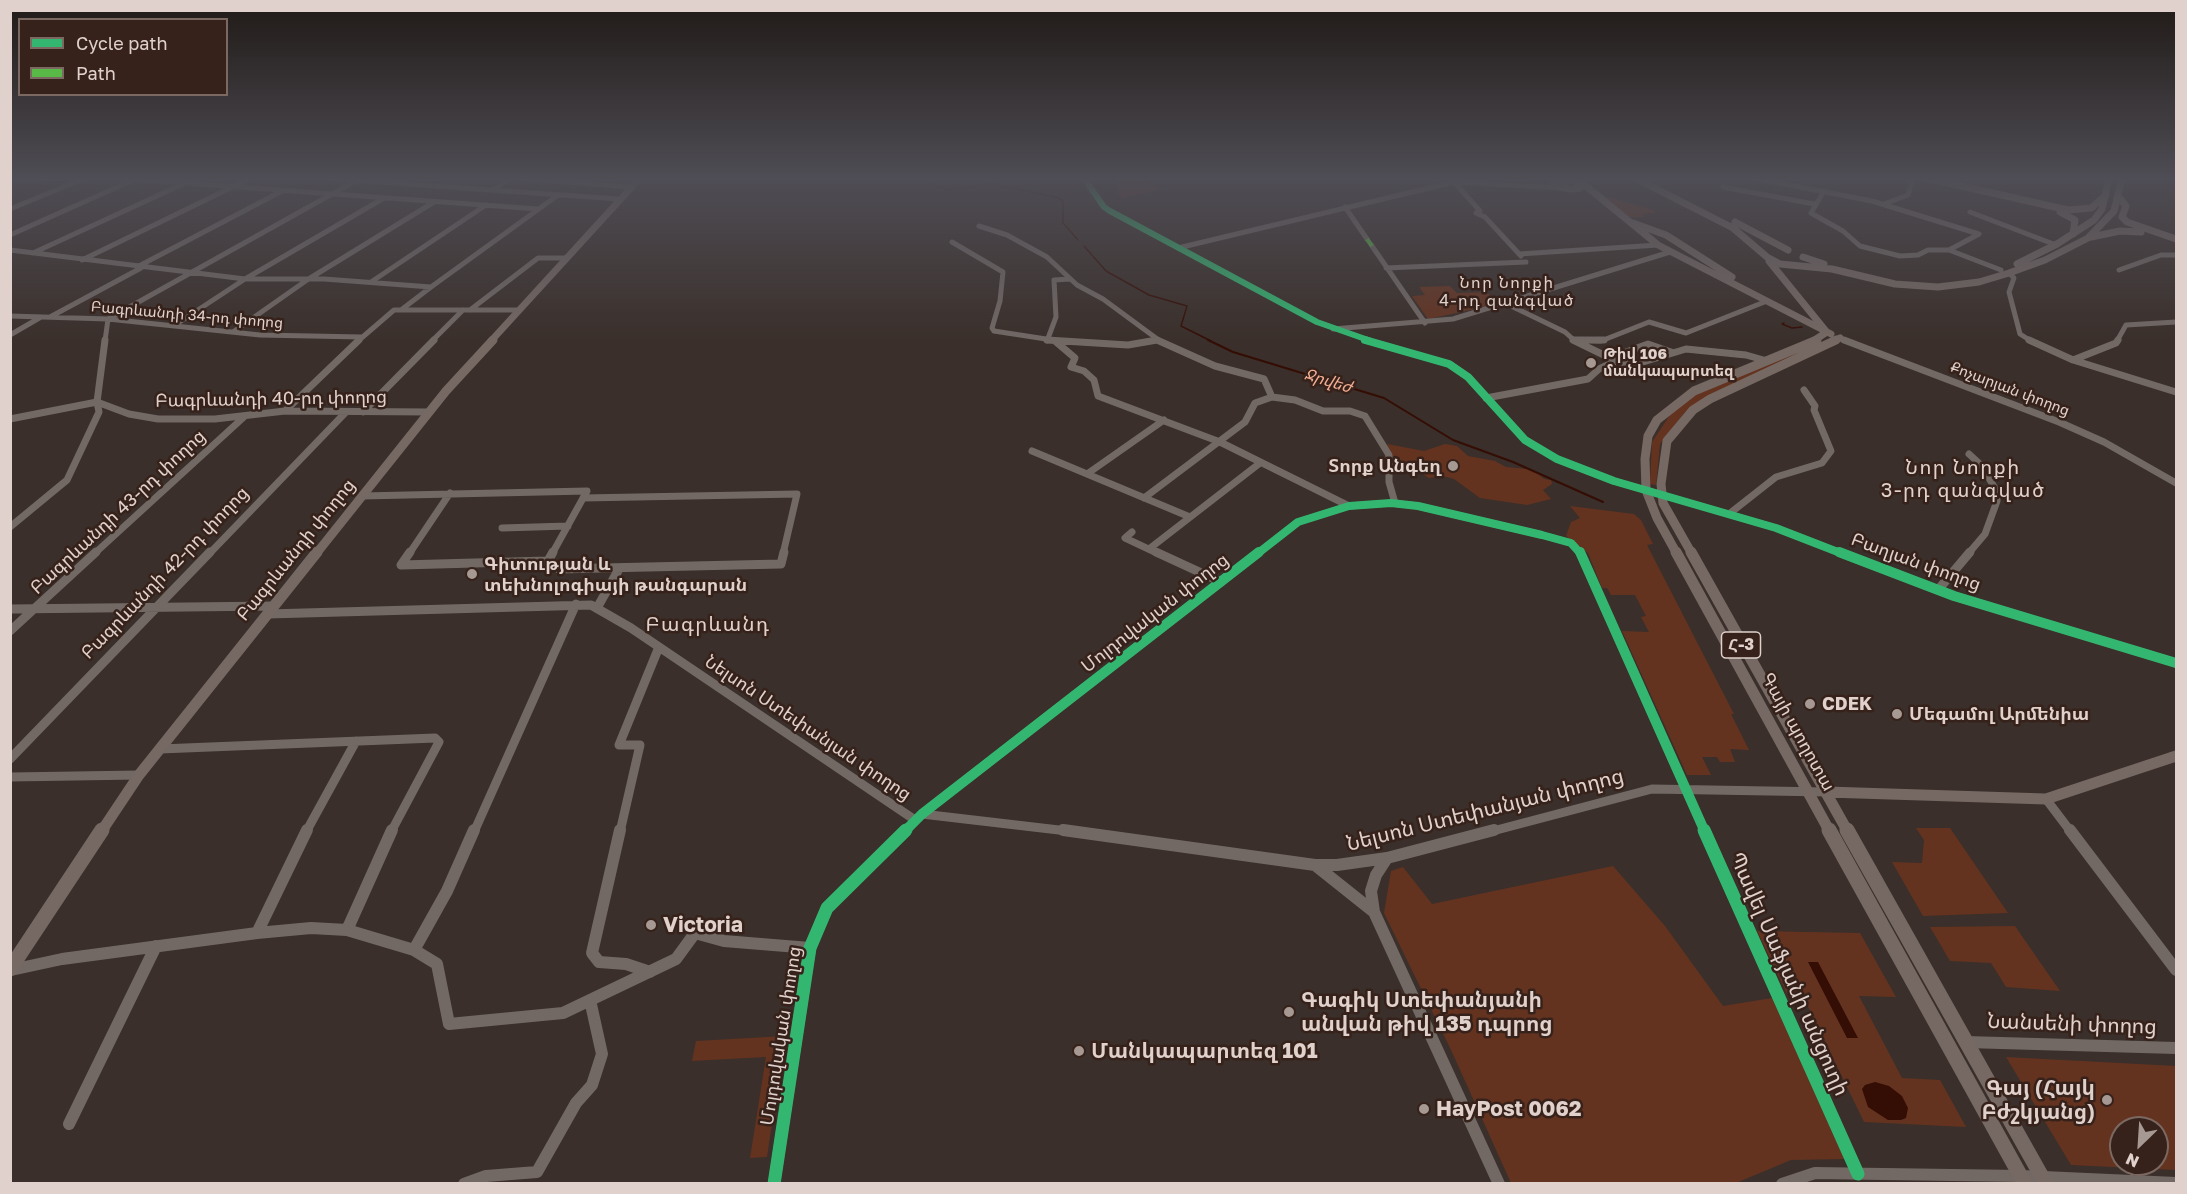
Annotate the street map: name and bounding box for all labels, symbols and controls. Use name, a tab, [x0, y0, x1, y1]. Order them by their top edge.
legend	[18, 18, 228, 96]
text: Cycle path	[76, 32, 168, 54]
text: Path	[76, 62, 116, 84]
district label: Նոր Նորքի 4-րդ զանգված	[1439, 273, 1575, 311]
street label: Բագրևանդի 34-րդ փողոց	[90, 298, 284, 332]
place label: Թիվ 106 մանկապարտեզ	[1603, 345, 1734, 380]
marker: Թիվ 106 մանկապարտեզ	[1584, 356, 1598, 370]
street label: Քոչարյան փողոց	[1948, 358, 2072, 420]
water label: Ջրվեժ	[1302, 365, 1354, 397]
street label: Բագրևանդի 40-րդ փողոց	[155, 386, 387, 412]
street label: Բագրևանդի 43-րդ փողոց	[26, 425, 210, 599]
place label: Տորք Անգեղ	[1328, 455, 1441, 477]
district label: Նոր Նորքի 3-րդ զանգված	[1881, 456, 2045, 503]
marker: Տորք Անգեղ	[1446, 459, 1460, 473]
street label: Բագրևանդի փողոց	[232, 475, 360, 625]
street label: Բագրևանդի 42-րդ փողոց	[77, 482, 253, 664]
street label: Բաղյան փողոց	[1848, 529, 1984, 595]
street label: Մոլդովական փողոց	[1077, 549, 1233, 677]
place label: Գիտության և տեխնոլոգիայի թանգարան	[484, 553, 747, 596]
marker: Գիտության և տեխնոլոգիայի թանգարան	[465, 567, 479, 581]
district label: Բագրևանդ	[646, 613, 770, 637]
road number: Հ-3	[1722, 632, 1760, 658]
street label: Նելսոն Ստեփանյան փողոց	[701, 651, 915, 805]
street label: Գայի պողոտա	[1757, 669, 1839, 795]
place label: CDEK	[1822, 693, 1872, 715]
marker: CDEK	[1803, 697, 1817, 711]
place label: Մեգամոլ Արմենիա	[1909, 703, 2089, 725]
marker: Մեգամոլ Արմենիա	[1890, 707, 1904, 721]
street label: Նելսոն Ստեփանյան փողոց	[1344, 763, 1626, 857]
street label: Պավել Սաֆյանի անցուղի	[1724, 848, 1854, 1100]
place label: Victoria	[663, 912, 743, 938]
marker: Victoria	[644, 918, 658, 932]
street label: Մոլդովական փողոց	[756, 945, 806, 1127]
place label: Գագիկ Ստեփանյանի անվան թիվ 135 դպրոց	[1301, 987, 1553, 1037]
marker: Գագիկ Ստեփանյանի անվան թիվ 135 դպրոց	[1282, 1005, 1296, 1019]
street label: Նանսենի փողոց	[1987, 1008, 2157, 1040]
place label: Մանկապարտեզ 101	[1091, 1038, 1318, 1064]
marker: Մանկապարտեզ 101	[1072, 1044, 1086, 1058]
place label: Գայ (Հայկ Բժշկյանց)	[1981, 1075, 2095, 1125]
marker: Գայ (Հայկ Բժշկյանց)	[2100, 1093, 2114, 1107]
place label: HayPost 0062	[1436, 1096, 1582, 1122]
marker: HayPost 0062	[1417, 1102, 1431, 1116]
north arrow	[2109, 1116, 2169, 1176]
text: N	[2123, 1149, 2142, 1172]

